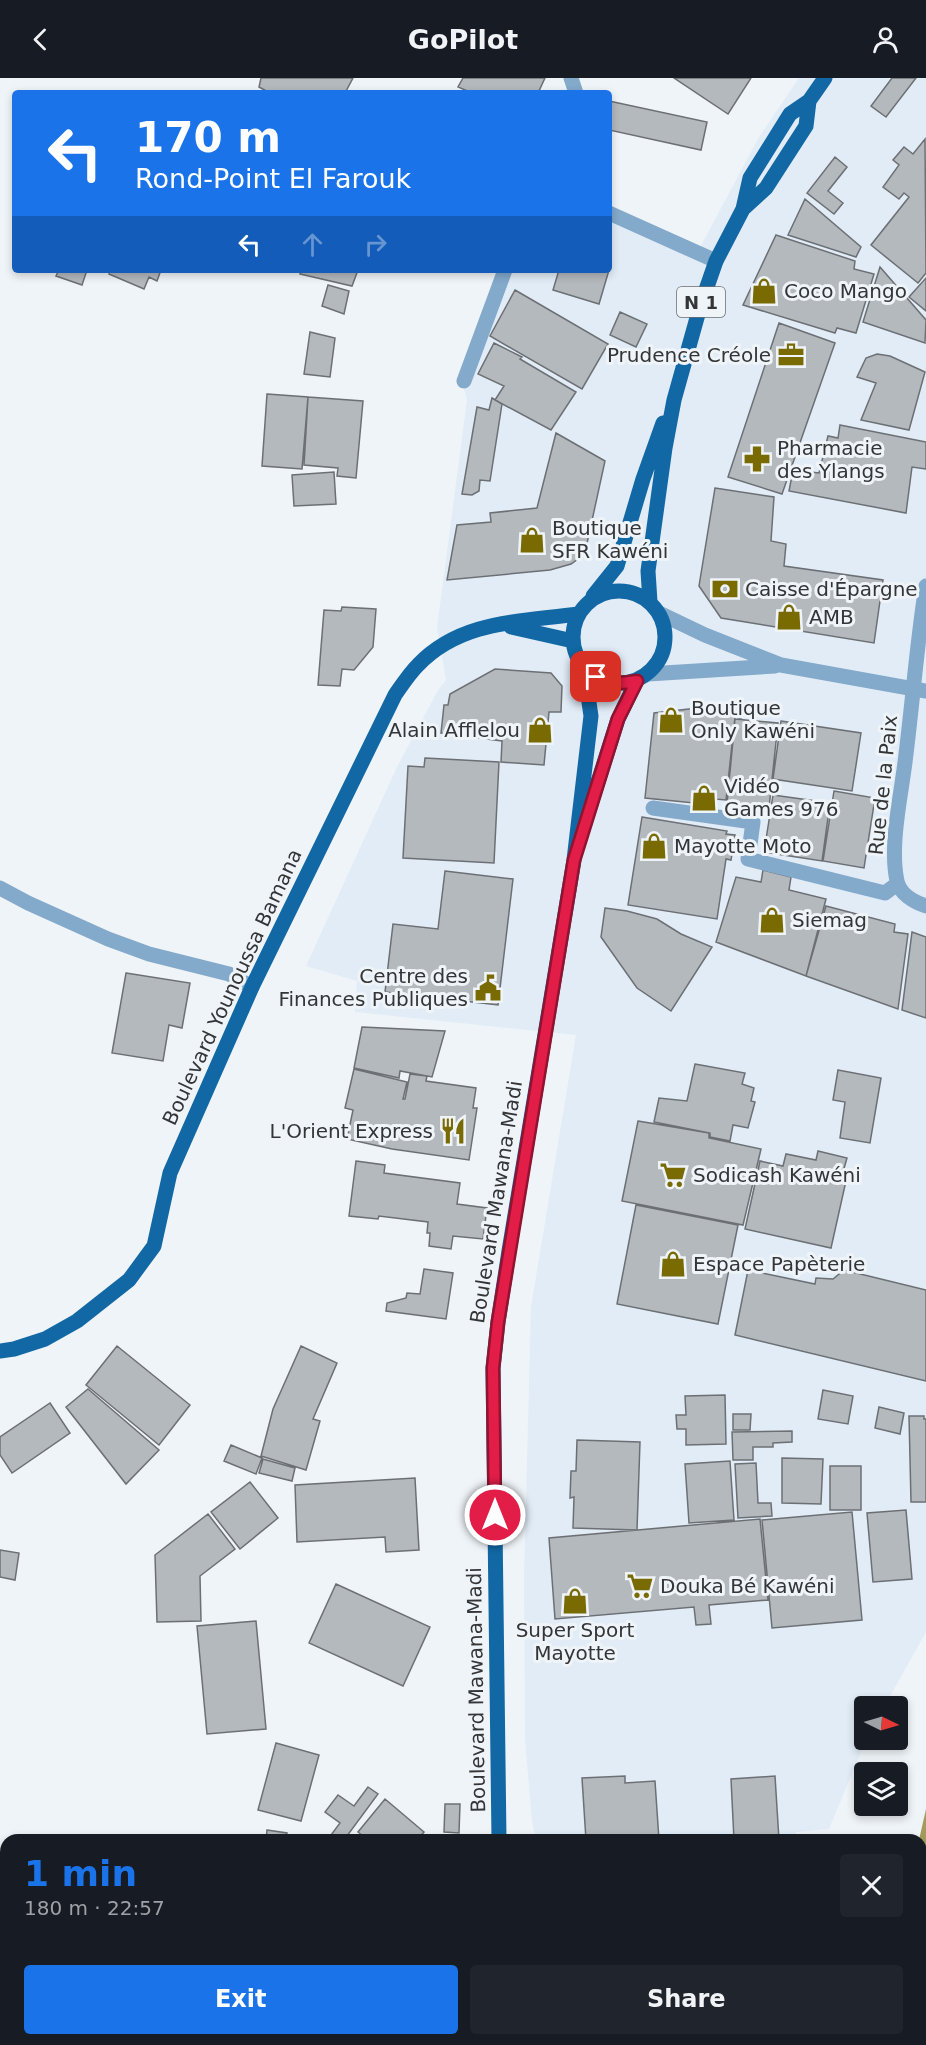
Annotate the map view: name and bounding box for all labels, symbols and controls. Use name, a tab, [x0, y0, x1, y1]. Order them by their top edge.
icon: back	[24, 23, 57, 56]
icon: person	[869, 23, 902, 56]
text: GoPilot	[408, 24, 518, 55]
text: 170 m	[135, 113, 281, 162]
icon: left	[36, 114, 114, 192]
text: Rond-Point El Farouk	[135, 163, 411, 194]
icon: left	[233, 228, 266, 261]
icon: ahead	[296, 228, 329, 261]
icon: right	[359, 228, 392, 261]
shop icon: Coco Mango	[749, 276, 779, 306]
place label: Coco Mango	[784, 279, 907, 303]
road number: N 1	[677, 287, 725, 317]
office icon: Prudence Créole	[776, 340, 806, 370]
place label: Prudence Créole	[607, 343, 771, 367]
place label: Pharmacie des Ylangs	[777, 436, 885, 483]
pharmacy icon: Pharmacie des Ylangs	[742, 444, 772, 474]
place label: Boutique SFR Kawéni	[552, 516, 668, 563]
shop icon: Boutique SFR Kawéni	[517, 525, 547, 555]
bank icon: Caisse d'Épargne	[710, 574, 740, 604]
place label: Caisse d'Épargne	[745, 577, 918, 601]
shop icon: AMB	[774, 602, 804, 632]
place label: AMB	[809, 605, 854, 629]
pin	[570, 651, 621, 702]
icon: arrive	[579, 660, 612, 693]
place label: Boutique Only Kawéni	[691, 696, 815, 743]
shop icon: Boutique Only Kawéni	[656, 705, 686, 735]
street label: Rue de la Paix	[864, 714, 902, 856]
shop icon: Alain Afflelou	[525, 715, 555, 745]
place label: Alain Afflelou	[388, 718, 520, 742]
place label: Vidéo Games 976	[724, 774, 839, 821]
shop icon: Vidéo Games 976	[689, 783, 719, 813]
shop icon: Mayotte Moto	[639, 831, 669, 861]
place label: Mayotte Moto	[674, 834, 812, 858]
street label: Boulevard Younoussa Bamana	[157, 845, 307, 1129]
shop icon: Siemag	[757, 905, 787, 935]
place label: Siemag	[792, 908, 867, 932]
place label: Centre des Finances Publiques	[278, 964, 468, 1011]
public building icon: Centre des Finances Publiques	[473, 973, 503, 1003]
street label: Boulevard Mawana-Madi	[465, 1079, 527, 1325]
restaurant icon: L'Orient Express	[438, 1116, 468, 1146]
place label: L'Orient Express	[270, 1119, 433, 1143]
supermarket icon: Sodicash Kawéni	[658, 1160, 688, 1190]
place label: Sodicash Kawéni	[693, 1163, 861, 1187]
shop icon: Espace Papèterie	[658, 1249, 688, 1279]
place label: Espace Papèterie	[693, 1252, 865, 1276]
position arrow	[463, 1483, 527, 1547]
street label: Boulevard Mawana-Madi	[462, 1567, 490, 1813]
supermarket icon: Douka Bé Kawéni	[625, 1571, 655, 1601]
place label: Douka Bé Kawéni	[660, 1574, 834, 1598]
shop icon: Super Sport Mayotte	[560, 1586, 590, 1616]
place label: Super Sport Mayotte	[516, 1618, 634, 1665]
north arrow	[854, 1696, 908, 1750]
map controls	[854, 1696, 908, 1816]
button: layers	[854, 1762, 908, 1816]
text: 1 min	[24, 1853, 137, 1894]
button: close	[840, 1854, 903, 1917]
text: 180 m · 22:57	[24, 1896, 165, 1920]
button: Exit	[24, 1965, 458, 2034]
button: Share	[470, 1965, 903, 2034]

